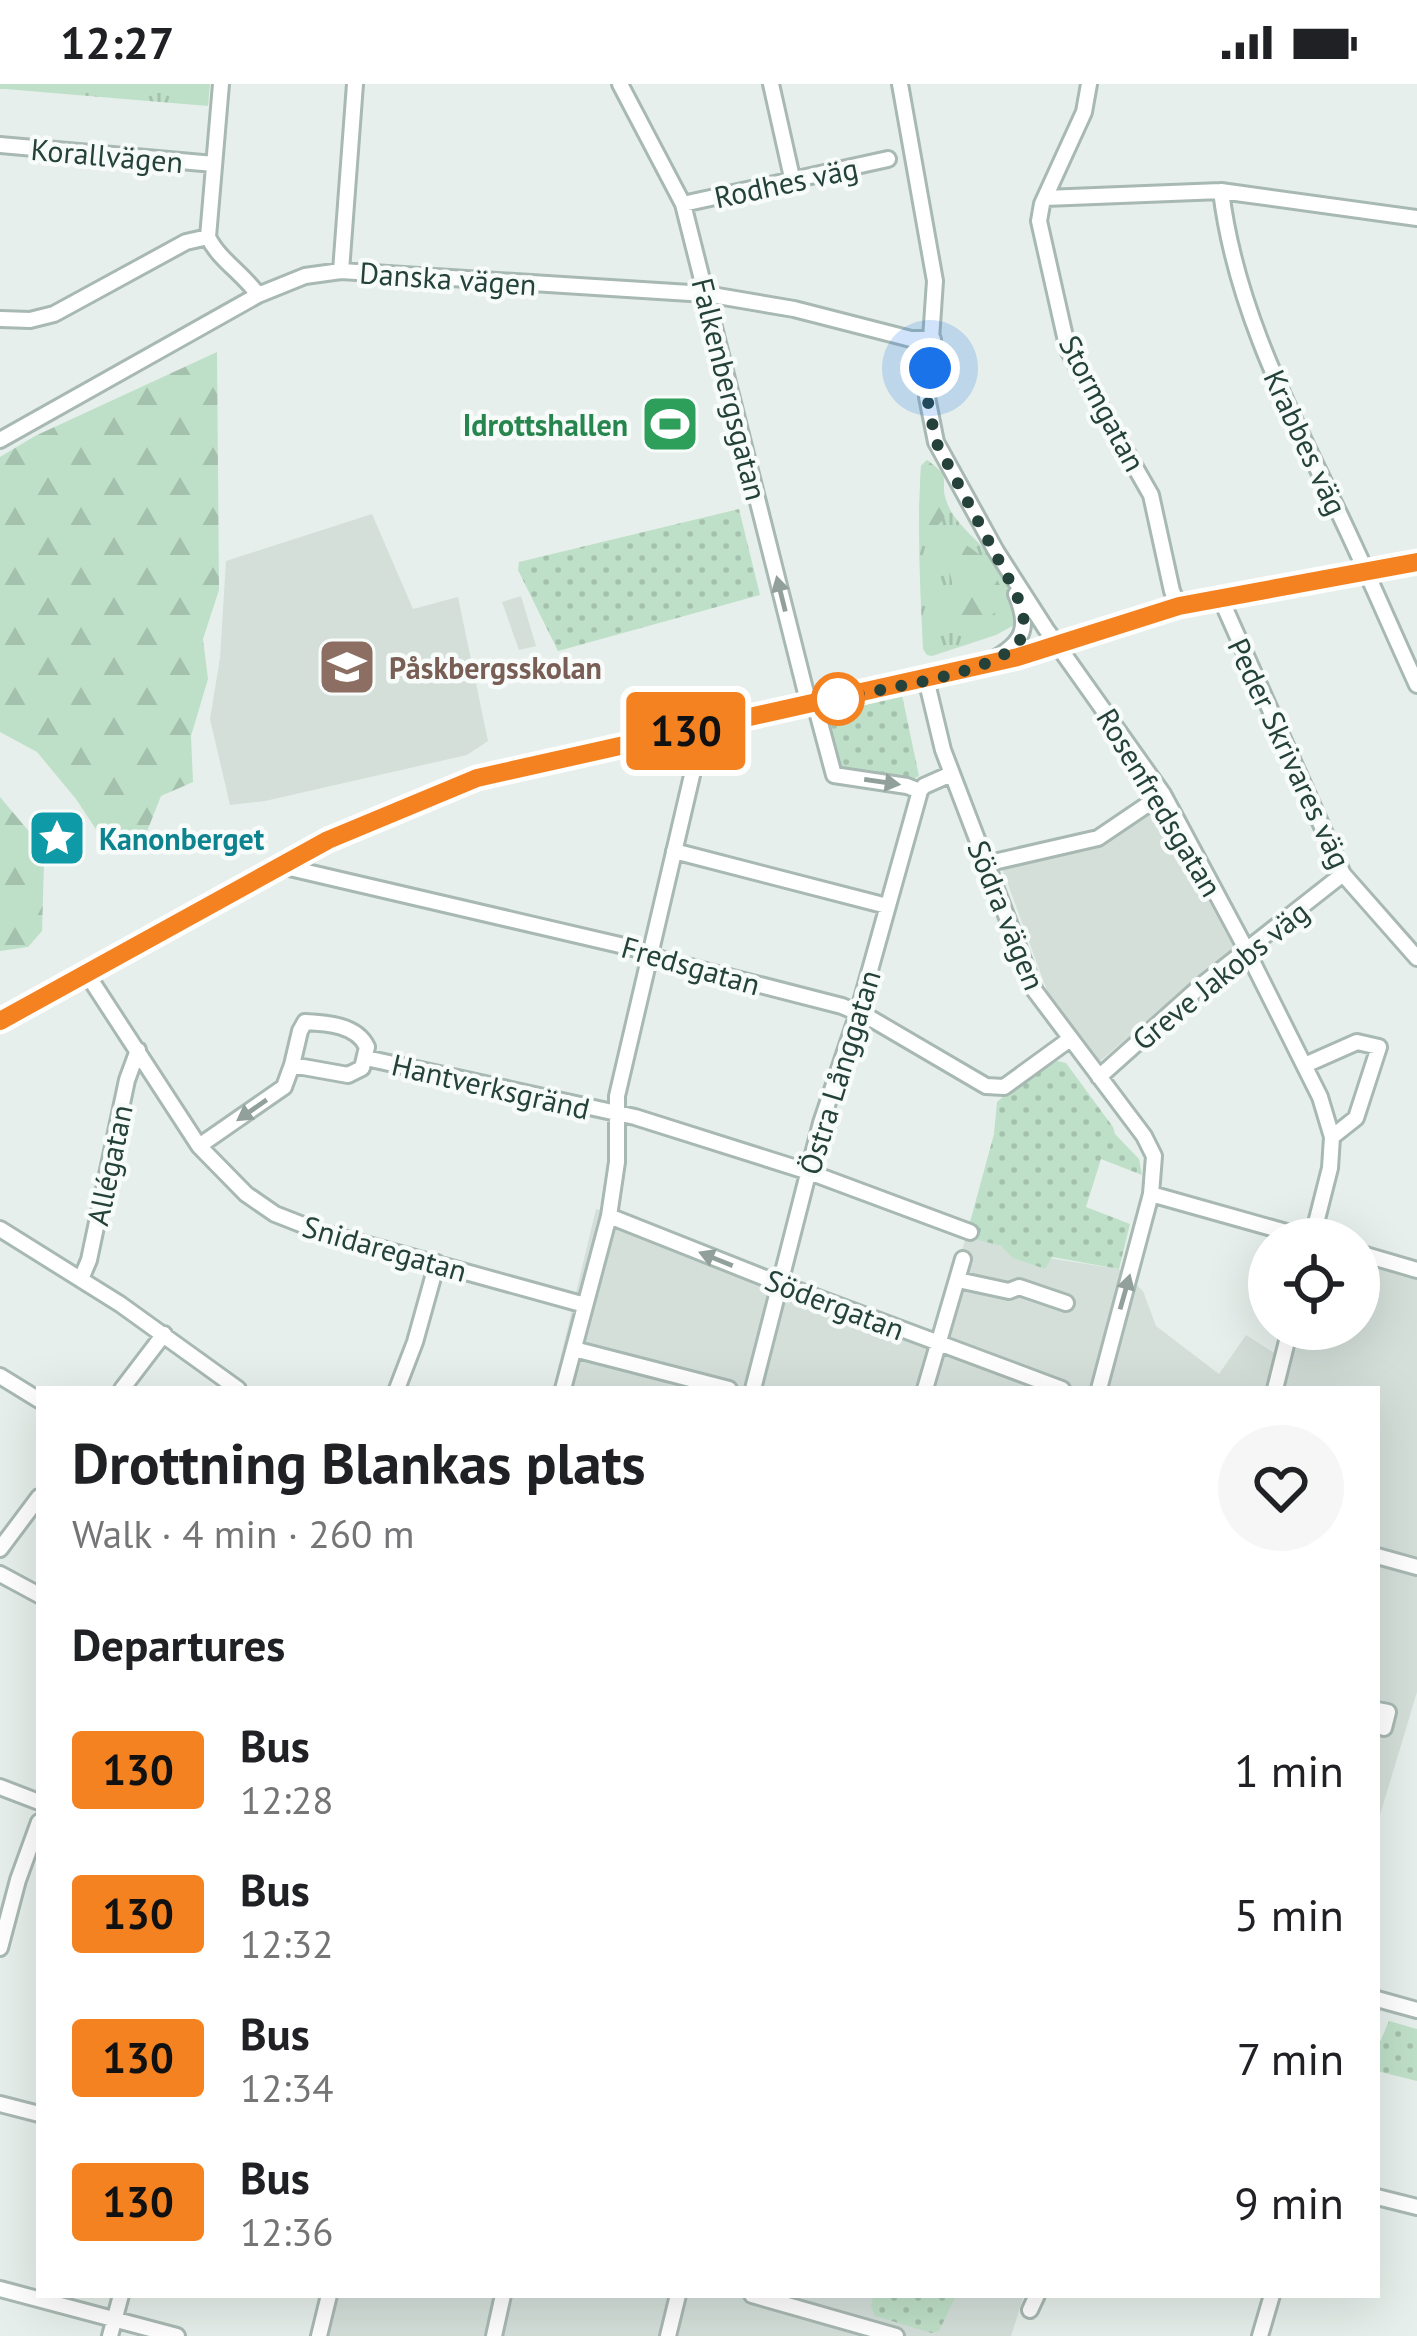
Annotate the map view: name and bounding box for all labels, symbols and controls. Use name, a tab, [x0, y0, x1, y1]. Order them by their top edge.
text: 12:27	[60, 13, 174, 71]
street label: Korallvägen	[29, 129, 185, 181]
street label: Rodhes väg	[711, 148, 861, 216]
street label: Danska vägen	[358, 252, 538, 304]
street label: Falkenbergsgatan	[684, 274, 776, 504]
street label: Stormgatan	[1051, 328, 1155, 478]
your location	[900, 338, 960, 398]
street label: Krabbes väg	[1255, 363, 1357, 521]
sports icon: Idrottshallen	[639, 393, 701, 455]
place label: Idrottshallen	[463, 405, 628, 444]
one-way arrow	[771, 575, 790, 612]
street label: Peder Skrivares väg	[1220, 632, 1360, 874]
school or university icon: Påskbergsskolan	[316, 636, 378, 698]
place label: Påskbergsskolan	[389, 648, 602, 687]
unlabelled marker	[813, 674, 863, 724]
line badge: 130	[617, 692, 755, 770]
street label: Rosenfredsgatan	[1088, 701, 1232, 903]
text: 130	[650, 703, 722, 758]
one-way arrow	[864, 773, 901, 792]
place icon: Kanonberget	[26, 807, 88, 869]
place label: Kanonberget	[99, 819, 265, 858]
street label: Södra vägen	[959, 834, 1055, 996]
street label: Greve Jakobs väg	[1124, 892, 1316, 1058]
street label: Fredsgatan	[617, 927, 765, 1003]
street label: Östra Långgatan	[789, 965, 889, 1179]
street label: Hantverksgränd	[388, 1044, 594, 1128]
one-way arrow	[236, 1098, 268, 1121]
street label: Allégatan	[77, 1101, 141, 1229]
street label: Snidaregatan	[298, 1206, 472, 1290]
map controls	[1248, 1218, 1380, 1350]
button: locate	[1248, 1218, 1380, 1350]
one-way arrow	[698, 1248, 734, 1267]
street label: Södergatan	[760, 1260, 910, 1348]
one-way arrow	[1117, 1273, 1135, 1310]
button: heart	[1218, 1425, 1344, 1551]
text: Drottning Blankas plats	[72, 1426, 646, 1500]
text: Walk · 4 min · 260 m	[72, 1508, 414, 1559]
text: Departures	[72, 1615, 285, 1673]
text: Bus	[240, 1716, 310, 1774]
text: 1 min	[1234, 1741, 1344, 1799]
text: 130	[102, 1742, 174, 1797]
text: 12:28	[240, 1774, 334, 1825]
text: Bus	[240, 1860, 310, 1918]
text: 5 min	[1234, 1885, 1344, 1943]
text: 130	[102, 1886, 174, 1941]
text: 12:32	[240, 1918, 334, 1969]
text: Bus	[240, 2004, 310, 2062]
text: 7 min	[1237, 2029, 1344, 2087]
text: 130	[102, 2030, 174, 2085]
text: 12:34	[240, 2062, 334, 2113]
text: Bus	[240, 2148, 310, 2206]
text: 9 min	[1234, 2173, 1344, 2231]
text: 130	[102, 2174, 174, 2229]
text: 12:36	[240, 2206, 334, 2257]

